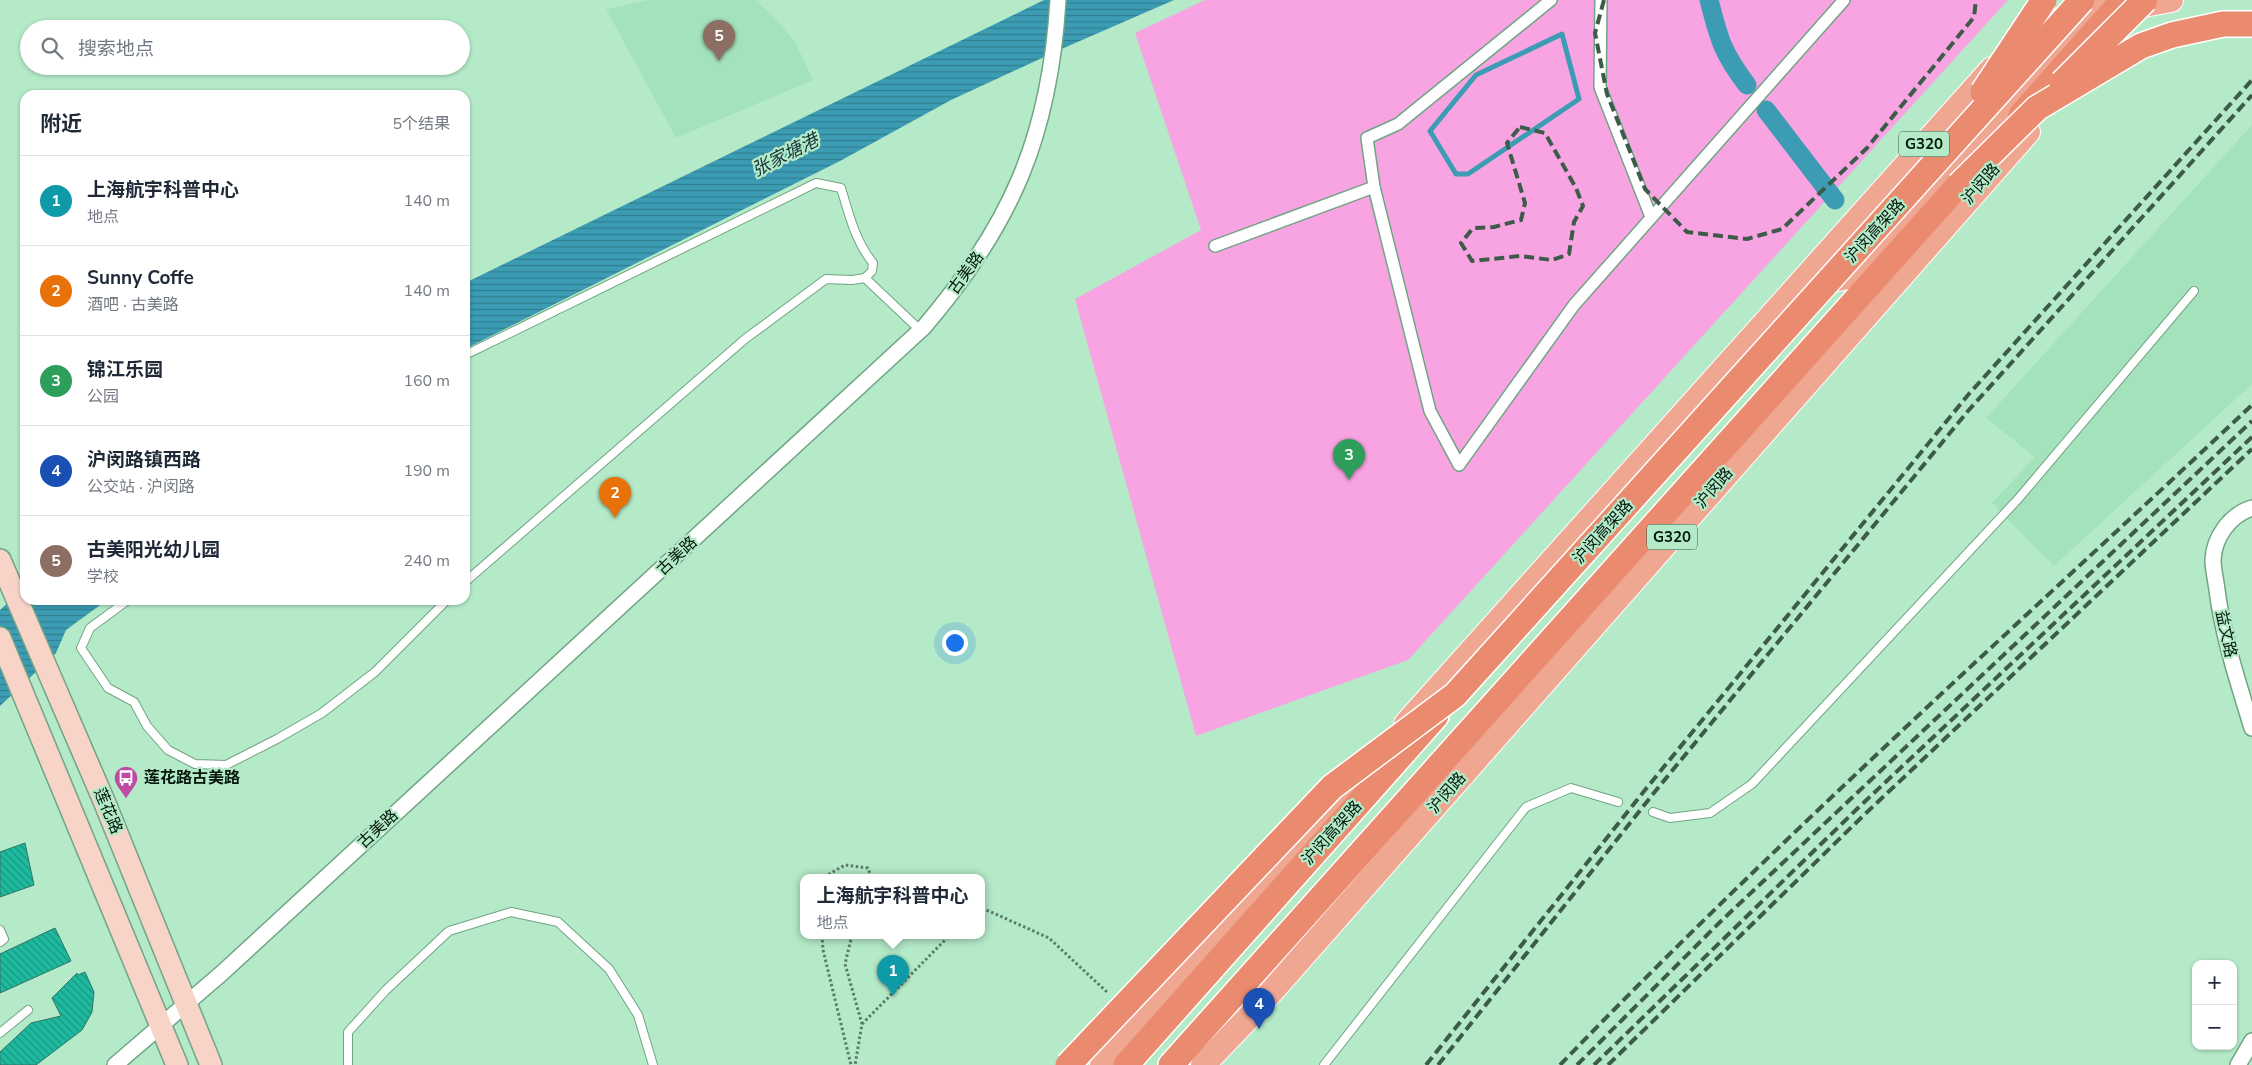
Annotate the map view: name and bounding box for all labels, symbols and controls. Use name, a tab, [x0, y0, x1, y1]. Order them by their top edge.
search box	[20, 20, 470, 75]
pin: 5	[703, 20, 735, 61]
icon: search	[38, 34, 66, 62]
text: 搜索地点	[78, 36, 154, 62]
text: 附近	[40, 110, 82, 138]
text: 5个结果	[392, 113, 450, 135]
water label: 张家塘港	[747, 127, 825, 182]
road number: G320	[1899, 132, 1949, 156]
street label: 沪闵路	[1957, 159, 2005, 209]
text: 上海航宇科普中心	[87, 177, 239, 203]
text: 1	[51, 190, 61, 212]
text: 140 m	[403, 190, 450, 212]
street label: 沪闵高架路	[1840, 194, 1910, 268]
text: 地点	[87, 206, 119, 228]
street label: 古美路	[943, 247, 989, 299]
text: Sunny Coffe	[87, 265, 194, 291]
text: 2	[51, 280, 61, 302]
text: 140 m	[403, 280, 450, 302]
text: 酒吧 · 古美路	[87, 294, 179, 316]
text: 锦江乐园	[87, 357, 163, 383]
text: 3	[51, 370, 61, 392]
text: 160 m	[403, 370, 450, 392]
text: 公园	[87, 386, 119, 408]
pin: 3	[1333, 439, 1365, 480]
text: 沪闵路镇西路	[87, 447, 201, 473]
text: 4	[51, 460, 61, 482]
text: 190 m	[403, 460, 450, 482]
street label: 沪闵路	[1690, 463, 1738, 513]
text: 公交站 · 沪闵路	[87, 476, 195, 498]
pin: 2	[599, 477, 631, 518]
street label: 沪闵高架路	[1568, 495, 1638, 569]
road number: G320	[1647, 524, 1697, 550]
street label: 古美路	[652, 532, 702, 580]
text: 古美阳光幼儿园	[87, 537, 220, 563]
text: 5	[51, 550, 61, 572]
text: 240 m	[403, 550, 450, 572]
text: 学校	[87, 566, 119, 588]
street label: 益文路	[2210, 608, 2242, 660]
your location	[942, 630, 968, 656]
bus stop icon: 莲花路古美路	[113, 765, 139, 799]
place label: 莲花路古美路	[144, 767, 240, 789]
street label: 沪闵路	[1423, 768, 1471, 818]
street label: 莲花路	[88, 785, 128, 837]
street label: 沪闵高架路	[1297, 796, 1367, 870]
street label: 古美路	[353, 805, 403, 853]
popup	[800, 874, 985, 939]
text: 上海航宇科普中心	[816, 883, 969, 909]
text: 地点	[816, 912, 849, 934]
pin: 1	[877, 955, 909, 996]
map controls	[2192, 960, 2237, 1050]
button: +	[2192, 960, 2237, 1005]
pin: 4	[1243, 988, 1275, 1029]
button: −	[2192, 1005, 2237, 1050]

